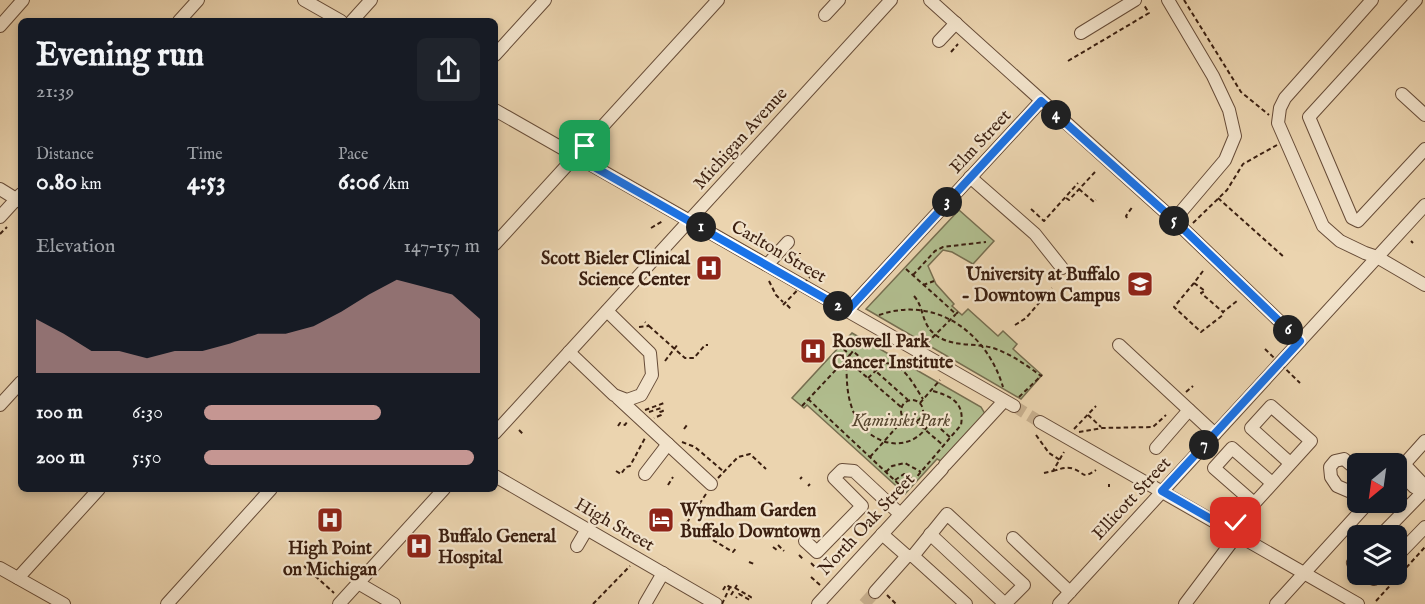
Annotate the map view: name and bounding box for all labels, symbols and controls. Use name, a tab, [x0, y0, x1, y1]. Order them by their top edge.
text: Evening run	[36, 35, 204, 77]
button: share	[417, 38, 480, 101]
text: 21:39	[36, 79, 74, 104]
street label: Michigan Avenue	[689, 83, 793, 195]
pin: 4	[1041, 100, 1071, 130]
street label: Elm Street	[945, 105, 1017, 179]
text: 4	[1052, 105, 1060, 125]
pin	[559, 120, 610, 171]
icon: arrive	[568, 129, 601, 162]
text: Distance	[36, 145, 94, 165]
text: Time	[187, 145, 223, 165]
text: Pace	[338, 145, 368, 165]
text: 0.80	[36, 165, 77, 198]
text: 4:53	[187, 165, 226, 198]
text: 6:06	[338, 165, 380, 198]
text: km	[77, 175, 102, 195]
text: /km	[380, 175, 409, 195]
pin: 3	[932, 187, 962, 217]
text: 3	[944, 192, 950, 212]
pin: 5	[1159, 206, 1189, 236]
text: 5	[1171, 211, 1177, 231]
pin: 1	[686, 212, 716, 242]
street label: Carlton Street	[727, 216, 830, 289]
text: 1	[698, 217, 704, 237]
text: Elevation	[36, 234, 115, 259]
text: 147–157 m	[403, 234, 480, 259]
place label: Scott Bieler Clinical Science Center	[541, 248, 691, 292]
hospital icon: Scott Bieler Clinical Science Center	[694, 253, 724, 283]
place label: University at Buffalo - Downtown Campus	[962, 264, 1121, 308]
school or university icon: University at Buffalo - Downtown Campus	[1125, 269, 1155, 299]
pin: 2	[823, 291, 853, 321]
text: 2	[834, 296, 842, 316]
pin: 6	[1273, 315, 1303, 345]
text: 6	[1285, 320, 1291, 340]
place label: Roswell Park Cancer Institute	[832, 331, 954, 375]
hospital icon: Roswell Park Cancer Institute	[798, 336, 828, 366]
text: 100 m	[36, 400, 83, 425]
text: 6:30	[132, 400, 163, 425]
park label: Kaminski Park	[851, 410, 950, 433]
pin: 7	[1189, 430, 1219, 460]
text: 7	[1200, 435, 1208, 455]
text: 200 m	[36, 445, 85, 470]
text: 5:50	[132, 445, 162, 470]
street label: Ellicott Street	[1088, 453, 1176, 545]
north arrow	[1347, 453, 1407, 513]
map controls	[1347, 453, 1407, 585]
street label: North Oak Street	[814, 469, 921, 581]
street label: High Street	[570, 493, 658, 557]
pin	[1210, 497, 1261, 548]
place label: Wyndham Garden Buffalo Downtown	[679, 500, 821, 544]
hospital icon: High Point on Michigan	[315, 505, 345, 535]
hotel icon: Wyndham Garden Buffalo Downtown	[646, 505, 676, 535]
icon: check	[1219, 506, 1252, 539]
button: layers	[1347, 525, 1407, 585]
place label: Buffalo General Hospital	[438, 526, 557, 570]
hospital icon: Buffalo General Hospital	[404, 531, 434, 561]
place label: High Point on Michigan	[283, 538, 377, 582]

